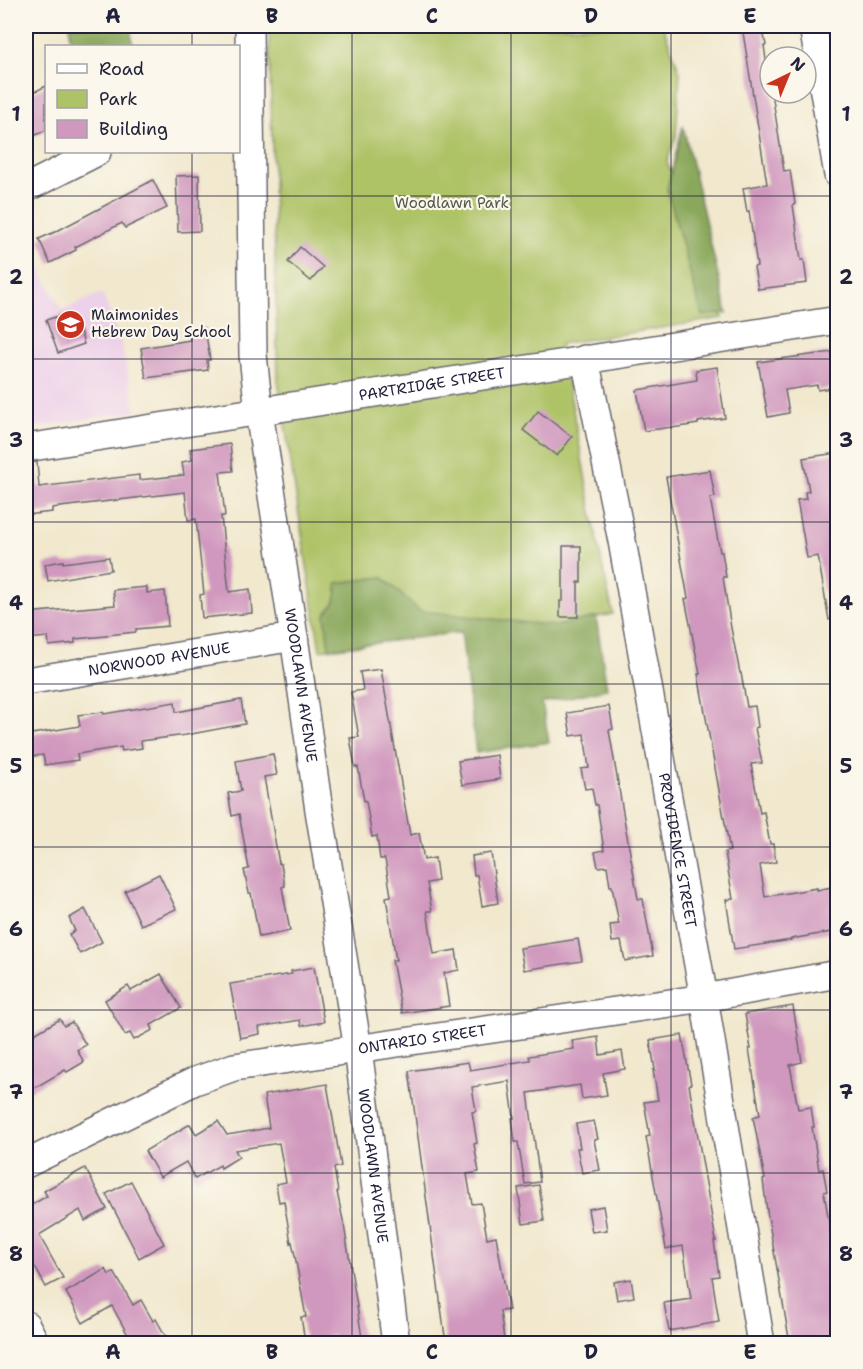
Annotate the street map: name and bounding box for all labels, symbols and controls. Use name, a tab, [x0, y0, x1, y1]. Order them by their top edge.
text: A	[105, 3, 121, 29]
text: B	[266, 3, 278, 29]
text: C	[426, 3, 438, 29]
text: D	[584, 3, 598, 29]
text: E	[743, 3, 757, 29]
legend	[45, 45, 240, 153]
north arrow	[758, 45, 818, 105]
text: N	[786, 52, 810, 76]
text: Road	[99, 57, 144, 81]
text: Park	[99, 87, 138, 111]
text: 1	[11, 101, 21, 127]
text: 1	[841, 101, 851, 127]
text: Building	[99, 117, 168, 141]
park label: Woodlawn Park	[395, 193, 509, 213]
text: 2	[9, 264, 23, 290]
text: 2	[839, 264, 853, 290]
place label: Maimonides Hebrew Day School	[91, 305, 232, 342]
school or university icon: Maimonides Hebrew Day School	[54, 308, 86, 340]
street label: PARTRIDGE STREET	[358, 363, 506, 405]
text: 3	[9, 427, 23, 453]
text: 3	[839, 427, 853, 453]
text: 4	[9, 590, 23, 616]
text: 4	[839, 590, 853, 616]
street label: WOODLAWN AVENUE	[280, 607, 322, 764]
street label: NORWOOD AVENUE	[87, 638, 232, 681]
text: 5	[10, 753, 22, 779]
text: 5	[840, 753, 852, 779]
street label: PROVIDENCE STREET	[654, 771, 701, 929]
text: 6	[9, 916, 23, 942]
text: 6	[839, 916, 853, 942]
street label: ONTARIO STREET	[357, 1020, 488, 1059]
text: 7	[9, 1079, 23, 1105]
text: 7	[839, 1079, 853, 1105]
street label: WOODLAWN AVENUE	[353, 1088, 393, 1244]
text: 8	[9, 1241, 23, 1267]
text: 8	[839, 1241, 853, 1267]
text: A	[105, 1339, 121, 1365]
text: B	[266, 1339, 278, 1365]
text: C	[426, 1339, 438, 1365]
text: D	[584, 1339, 598, 1365]
text: E	[743, 1339, 757, 1365]

